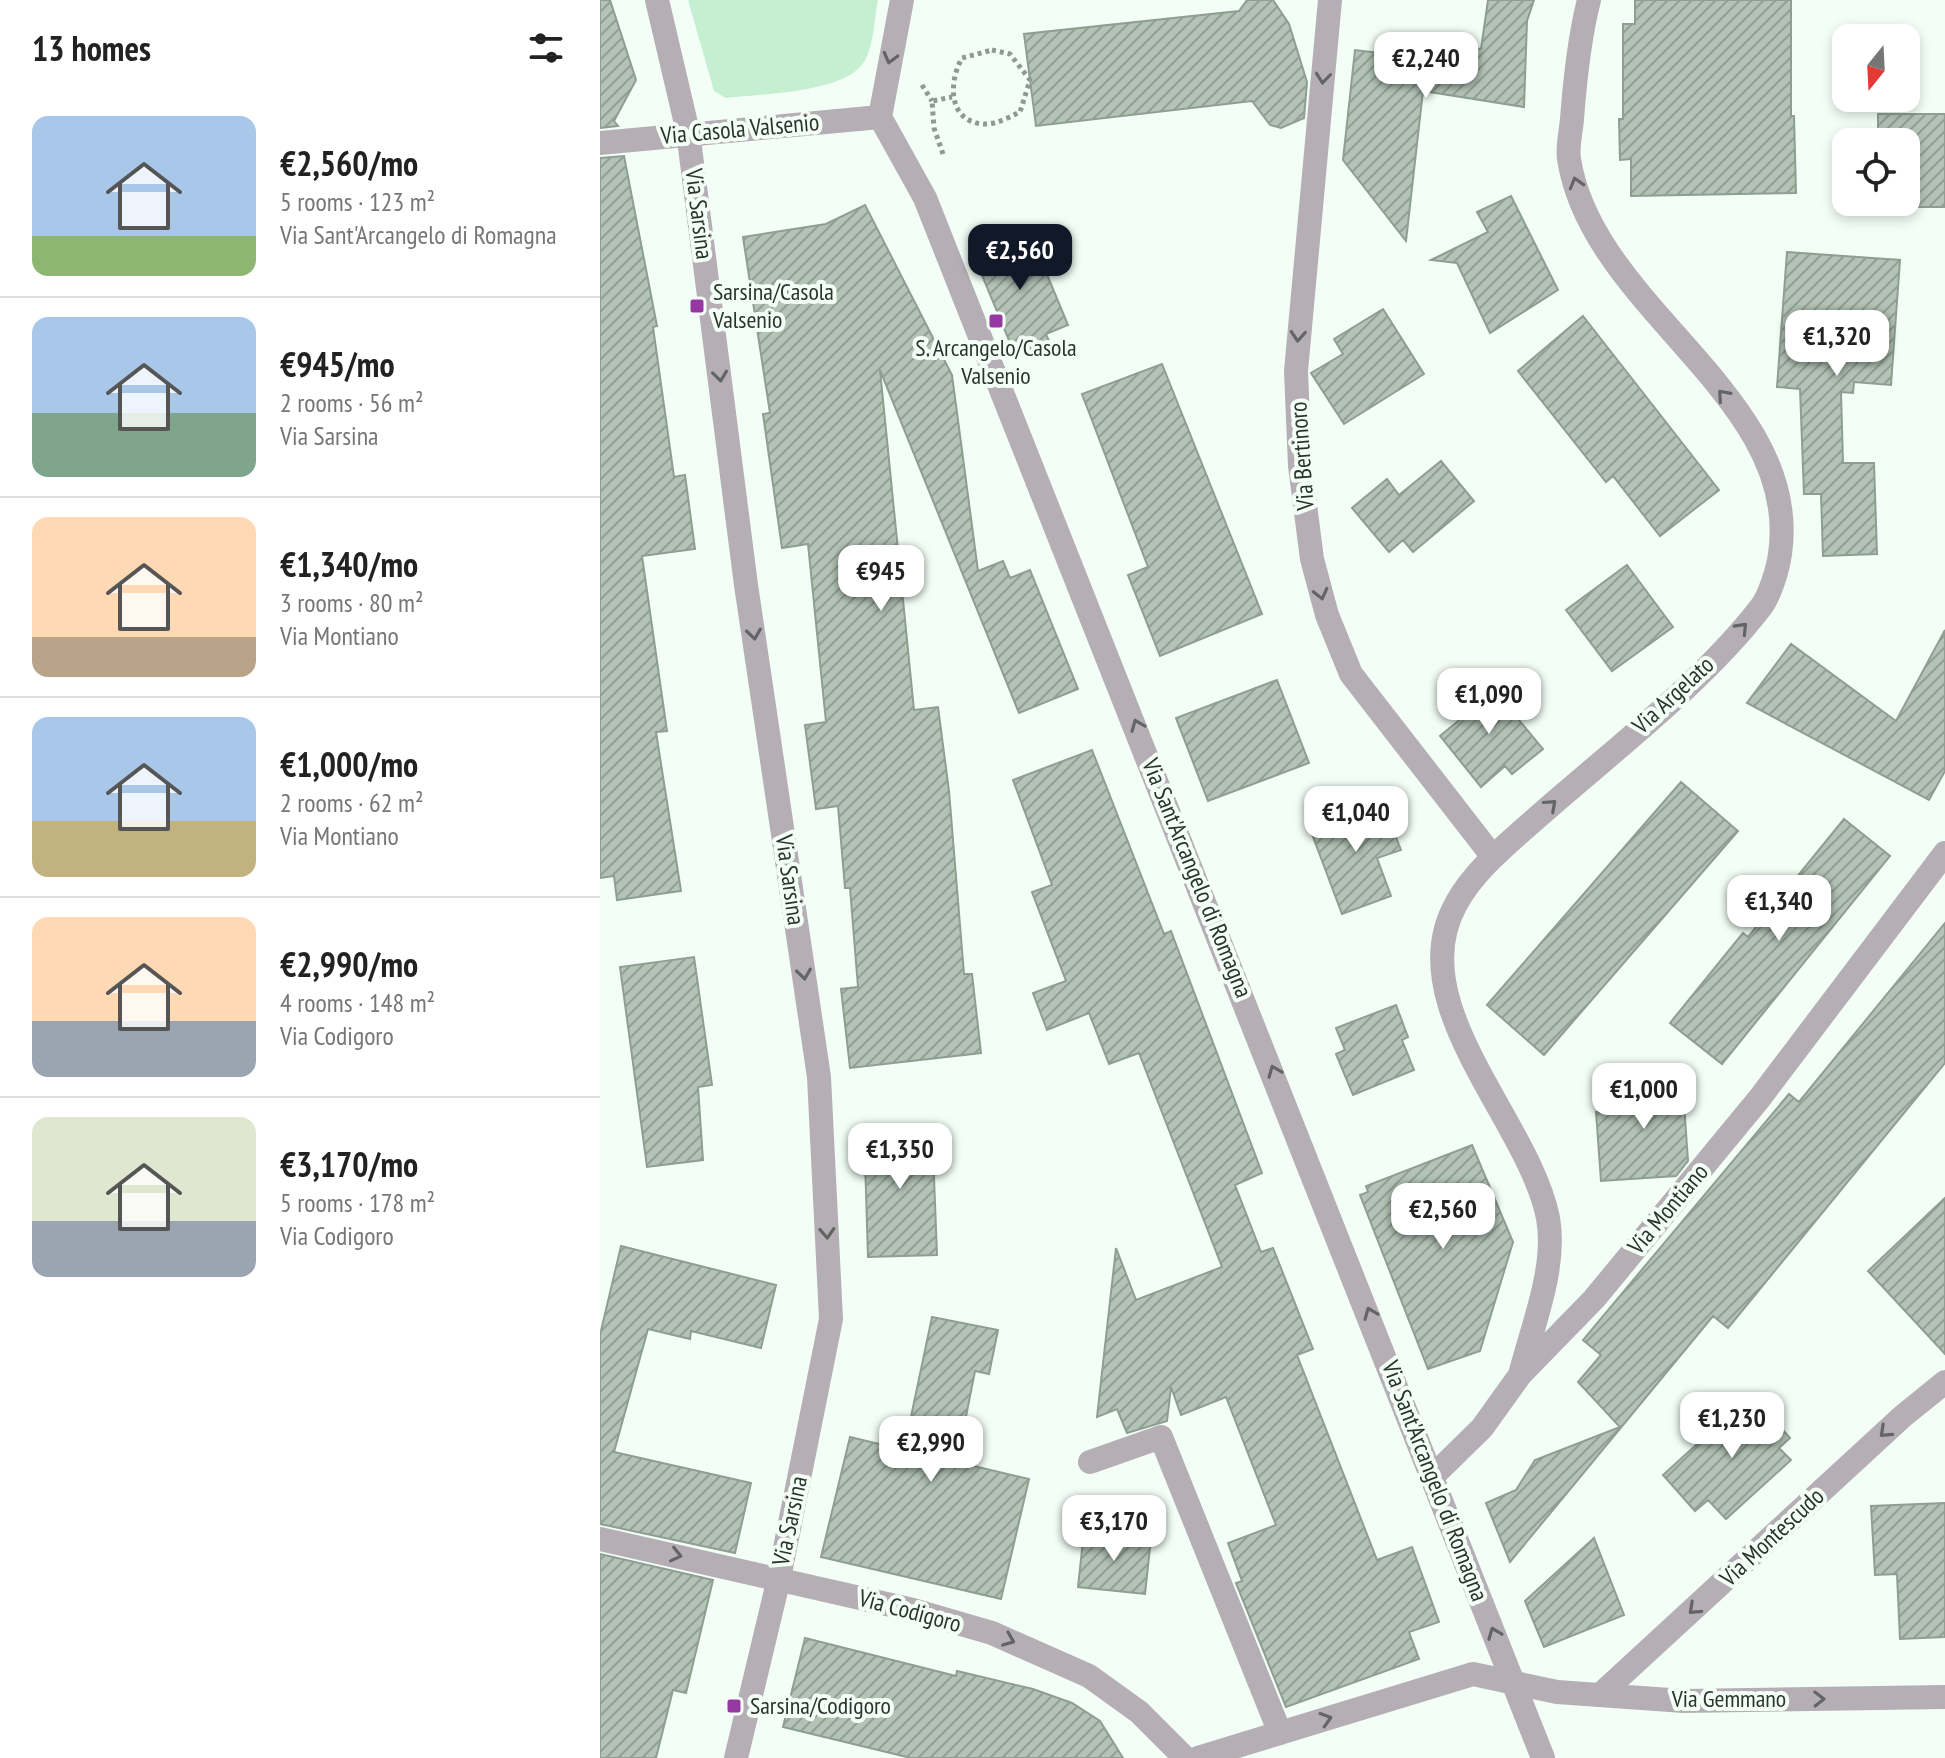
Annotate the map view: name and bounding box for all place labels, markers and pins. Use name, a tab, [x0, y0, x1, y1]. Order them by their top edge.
pin: €2,240	[1361, 32, 1491, 100]
pin: €2,560	[955, 224, 1085, 292]
place label: Sarsina/Casola Valsenio	[712, 276, 834, 335]
marker: Sarsina/Casola Valsenio	[688, 297, 706, 315]
pin: €1,320	[1772, 310, 1902, 378]
marker: S. Arcangelo/Casola Valsenio	[987, 312, 1005, 330]
place label: S. Arcangelo/Casola Valsenio	[915, 332, 1077, 391]
pin: €945	[834, 545, 928, 613]
pin: €1,090	[1424, 668, 1554, 736]
pin: €1,040	[1291, 786, 1421, 854]
pin: €1,340	[1714, 875, 1844, 943]
pin: €1,000	[1579, 1063, 1709, 1131]
pin: €1,350	[835, 1123, 965, 1191]
pin: €2,560	[1378, 1183, 1508, 1251]
pin: €1,230	[1667, 1392, 1797, 1460]
pin: €2,990	[866, 1416, 996, 1484]
pin: €3,170	[1049, 1495, 1179, 1563]
place label: Sarsina/Codigoro	[750, 1690, 891, 1721]
marker: Sarsina/Codigoro	[725, 1697, 743, 1715]

